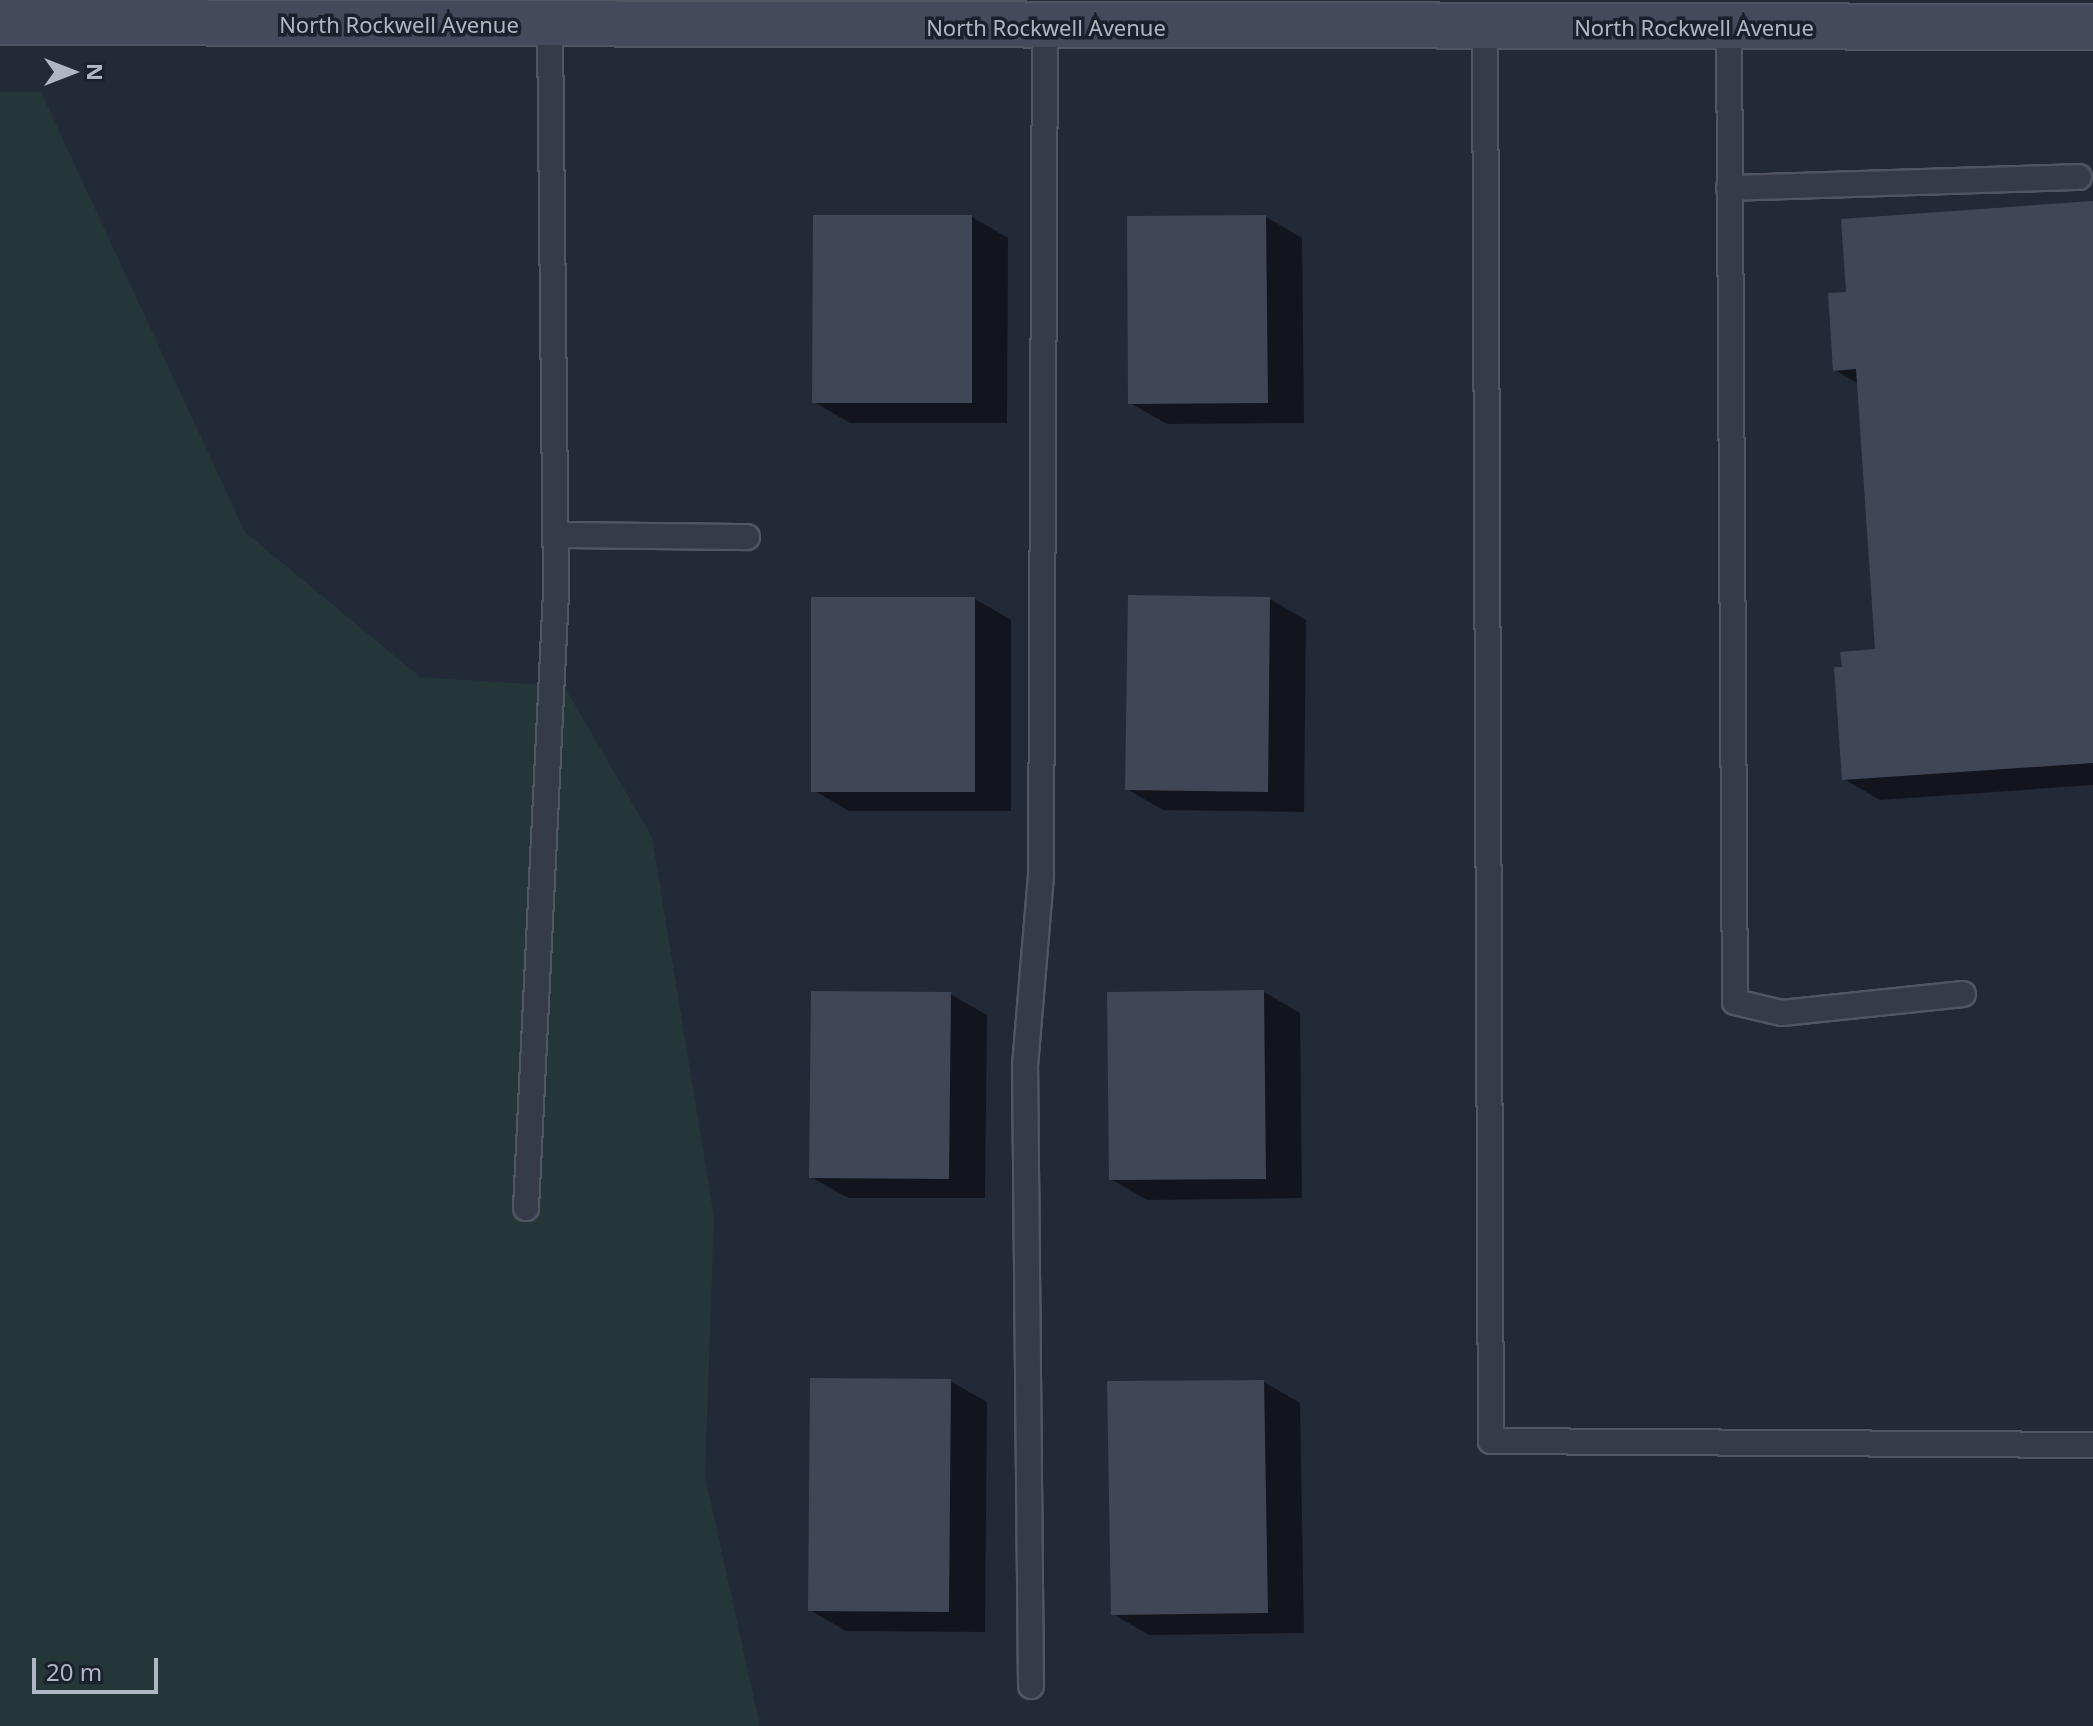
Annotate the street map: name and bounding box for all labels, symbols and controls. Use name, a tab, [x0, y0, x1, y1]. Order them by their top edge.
street label: North Rockwell Avenue	[279, 12, 519, 38]
street label: North Rockwell Avenue	[926, 15, 1166, 41]
street label: North Rockwell Avenue	[1574, 15, 1814, 41]
north arrow	[32, 32, 112, 112]
text: N	[81, 63, 111, 81]
scale bar	[36, 1642, 162, 1692]
text: 20 m	[46, 1655, 102, 1688]

